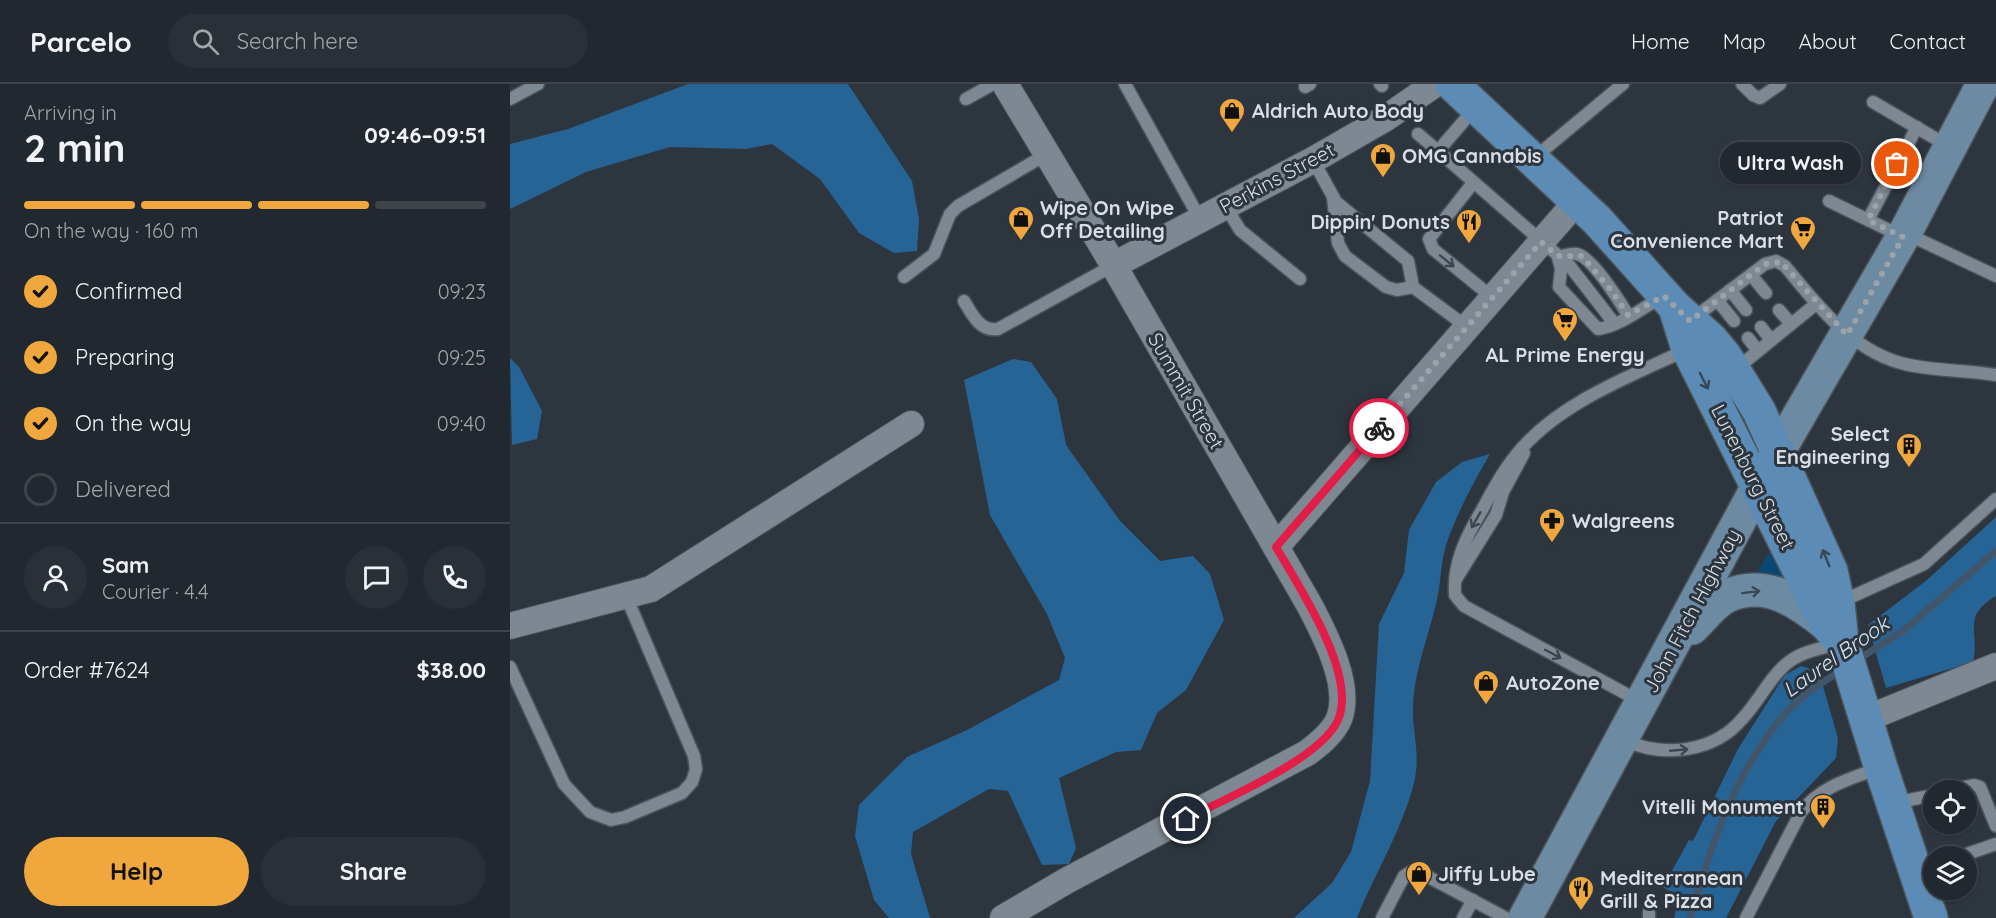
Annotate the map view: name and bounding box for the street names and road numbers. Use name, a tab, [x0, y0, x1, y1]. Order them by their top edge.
street label: Perkins Street	[1215, 137, 1339, 218]
street label: Summit Street	[1143, 328, 1230, 454]
street label: Lunenburg Street	[1706, 400, 1801, 554]
street label: John Fitch Highway	[1638, 524, 1745, 697]

